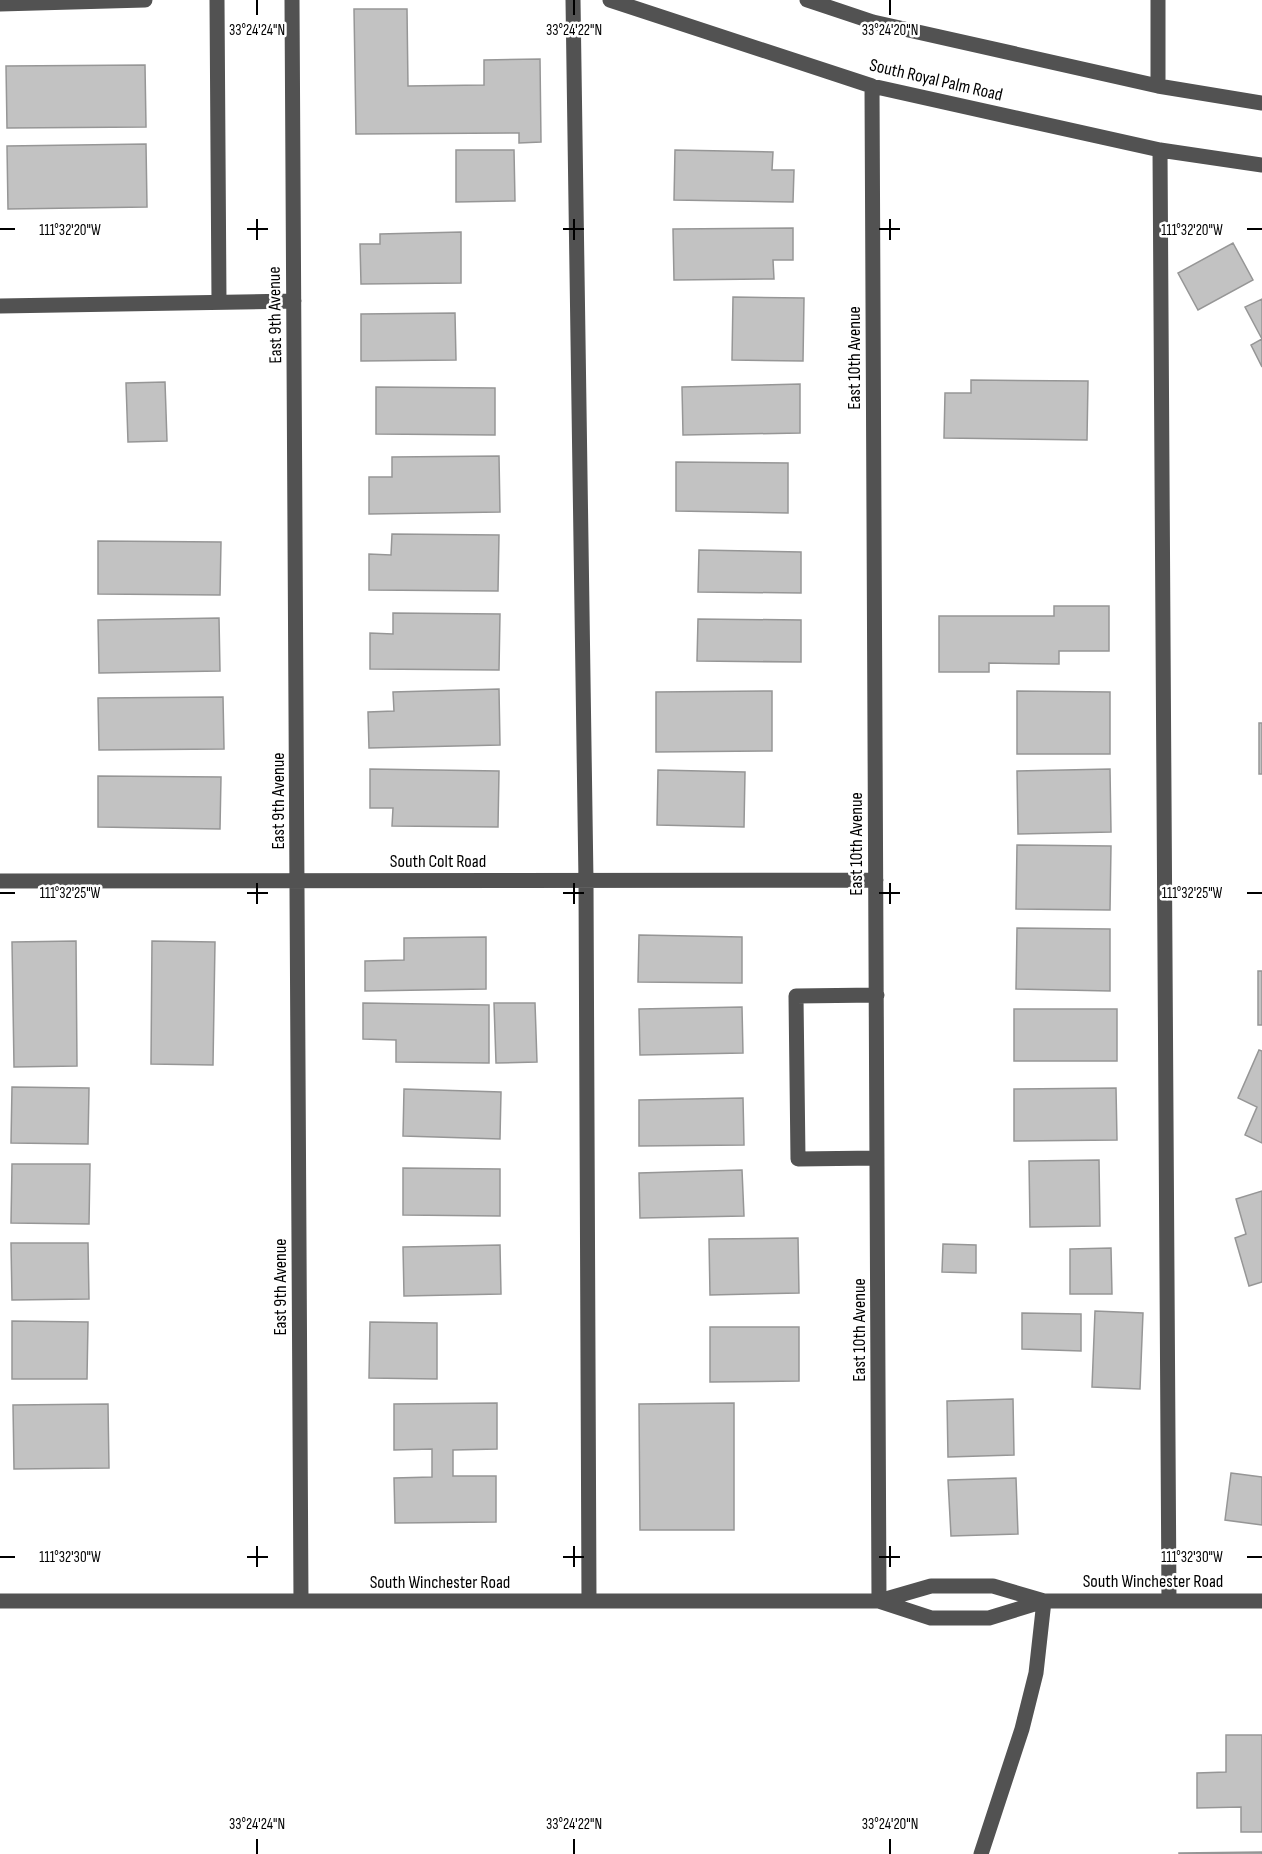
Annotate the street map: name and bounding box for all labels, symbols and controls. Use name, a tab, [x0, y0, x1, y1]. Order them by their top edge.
text: 33°24'24"N	[229, 21, 285, 40]
text: 33°24'22"N	[546, 21, 602, 40]
text: 33°24'20"N	[862, 21, 918, 40]
street label: South Royal Palm Road	[867, 54, 1005, 106]
text: 111°32'20"W	[39, 221, 101, 240]
text: 111°32'20"W	[1161, 221, 1223, 240]
street label: East 9th Avenue	[264, 266, 286, 364]
street label: East 10th Avenue	[844, 306, 865, 410]
street label: East 9th Avenue	[268, 752, 289, 850]
street label: East 10th Avenue	[846, 792, 867, 896]
street label: South Colt Road	[390, 851, 486, 872]
text: 111°32'25"W	[40, 884, 101, 903]
text: 111°32'25"W	[1162, 884, 1223, 903]
street label: East 9th Avenue	[270, 1238, 291, 1336]
street label: East 10th Avenue	[849, 1278, 870, 1382]
text: 111°32'30"W	[39, 1548, 101, 1567]
text: 111°32'30"W	[1161, 1548, 1223, 1567]
street label: South Winchester Road	[1083, 1571, 1223, 1592]
street label: South Winchester Road	[370, 1572, 510, 1593]
text: 33°24'24"N	[229, 1815, 285, 1834]
text: 33°24'22"N	[546, 1815, 602, 1834]
text: 33°24'20"N	[862, 1815, 918, 1834]

